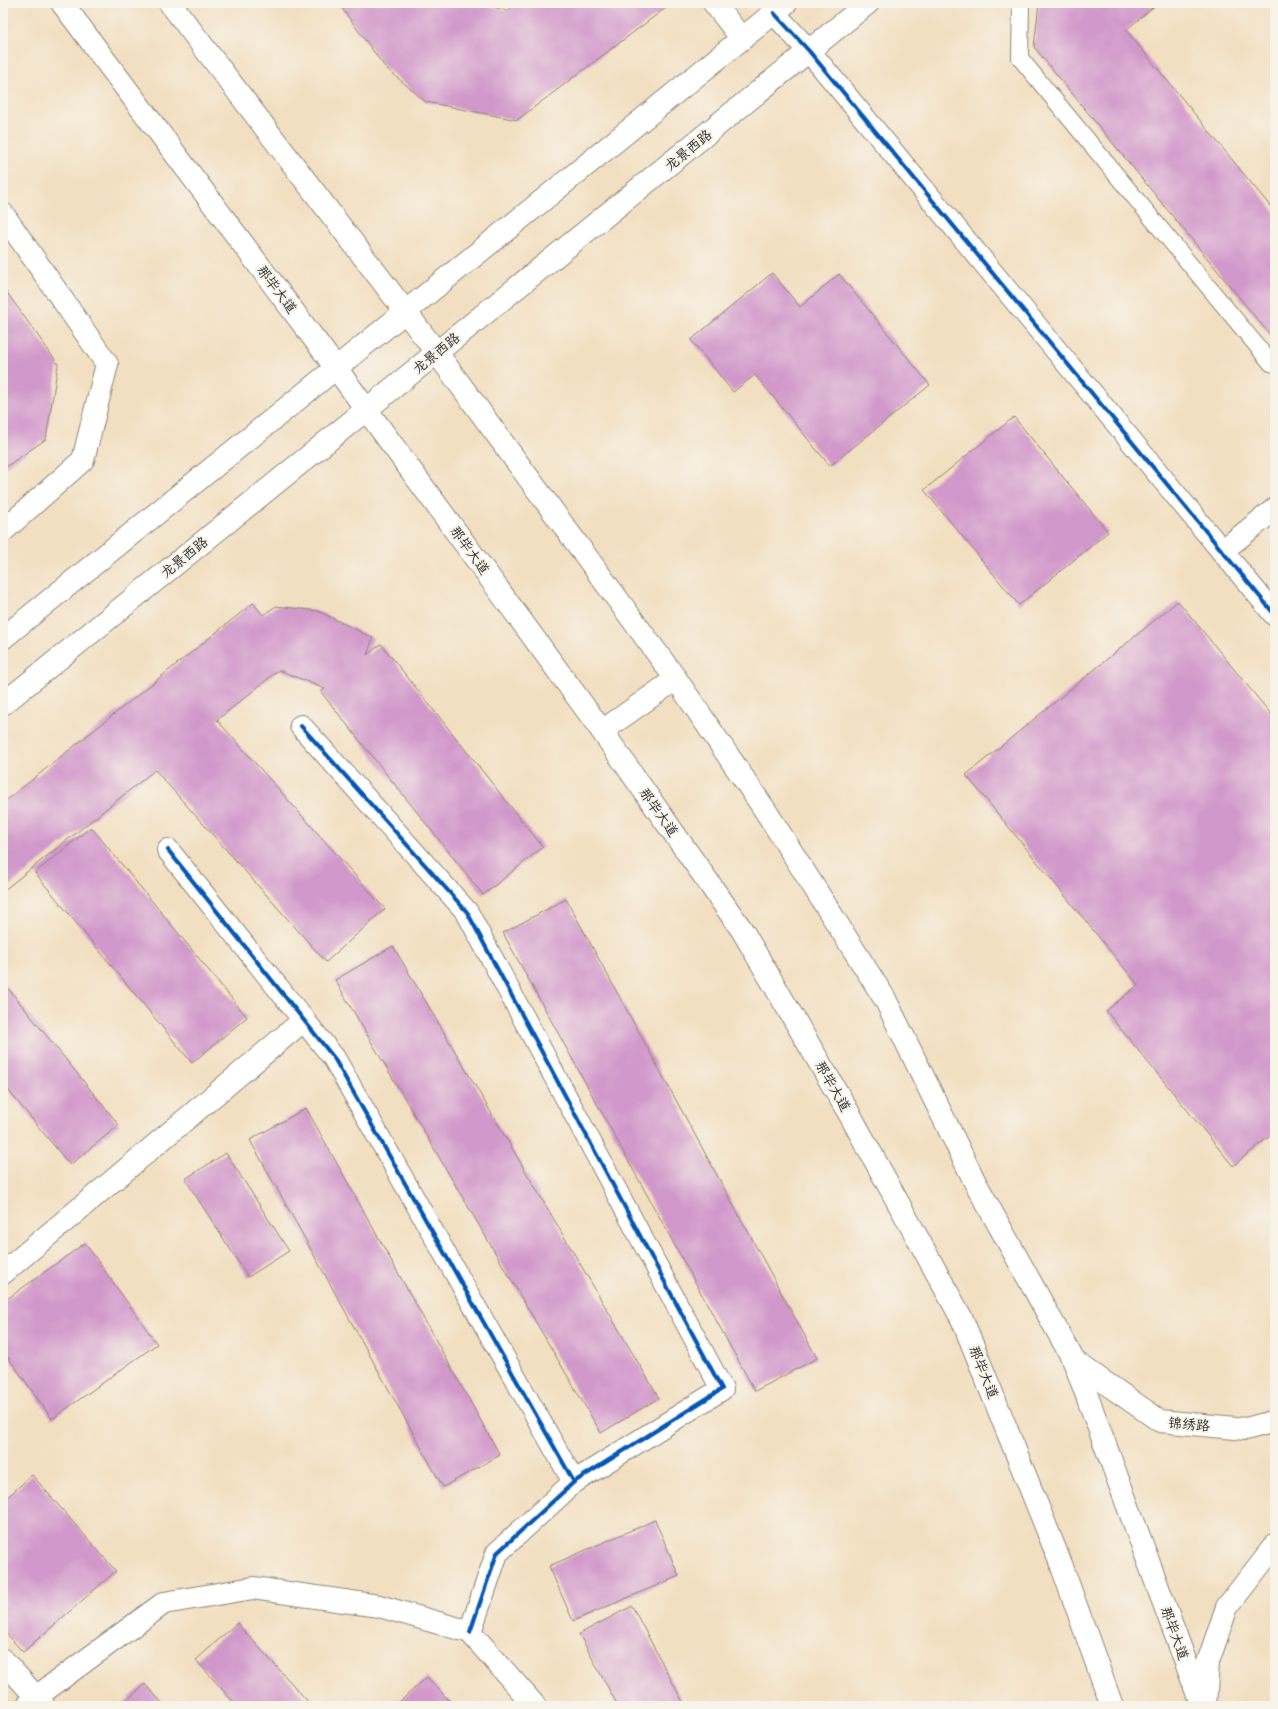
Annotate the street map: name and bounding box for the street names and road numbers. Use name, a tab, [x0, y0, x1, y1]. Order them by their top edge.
street label: 龙景西路	[661, 126, 715, 175]
street label: 那毕大道	[253, 262, 300, 317]
street label: 龙景西路	[409, 329, 463, 378]
street label: 那毕大道	[446, 523, 493, 578]
street label: 龙景西路	[157, 533, 211, 582]
street label: 那毕大道	[636, 784, 682, 840]
street label: 那毕大道	[811, 1058, 854, 1115]
street label: 那毕大道	[965, 1343, 1002, 1401]
street label: 锦绣路	[1167, 1414, 1211, 1435]
street label: 那毕大道	[1157, 1604, 1192, 1662]

